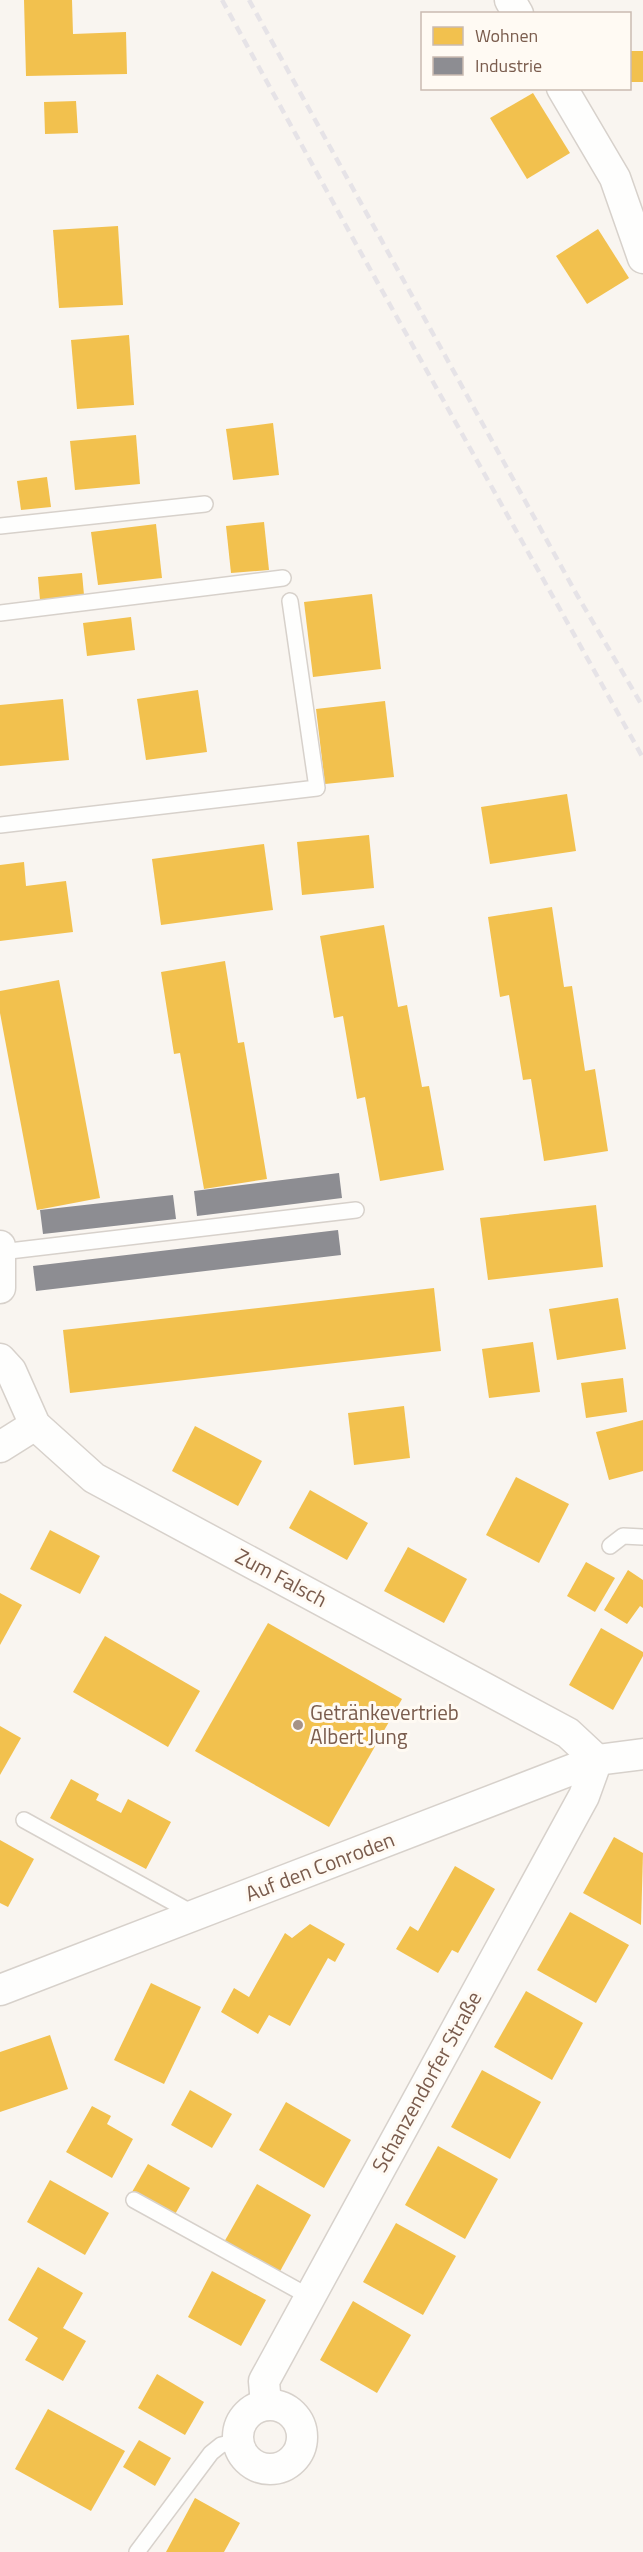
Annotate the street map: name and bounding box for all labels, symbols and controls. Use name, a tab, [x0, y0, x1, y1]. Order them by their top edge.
legend	[421, 12, 631, 90]
text: Wohnen	[475, 22, 538, 49]
text: Industrie	[475, 52, 542, 79]
street label: Zum Falsch	[230, 1539, 333, 1615]
place label: Getränkevertrieb Albert Jung	[310, 1696, 459, 1752]
marker: Getränkevertrieb Albert Jung	[291, 1718, 305, 1732]
street label: Auf den Conroden	[240, 1823, 399, 1909]
street label: Schanzendorfer Straße	[363, 1985, 489, 2178]

